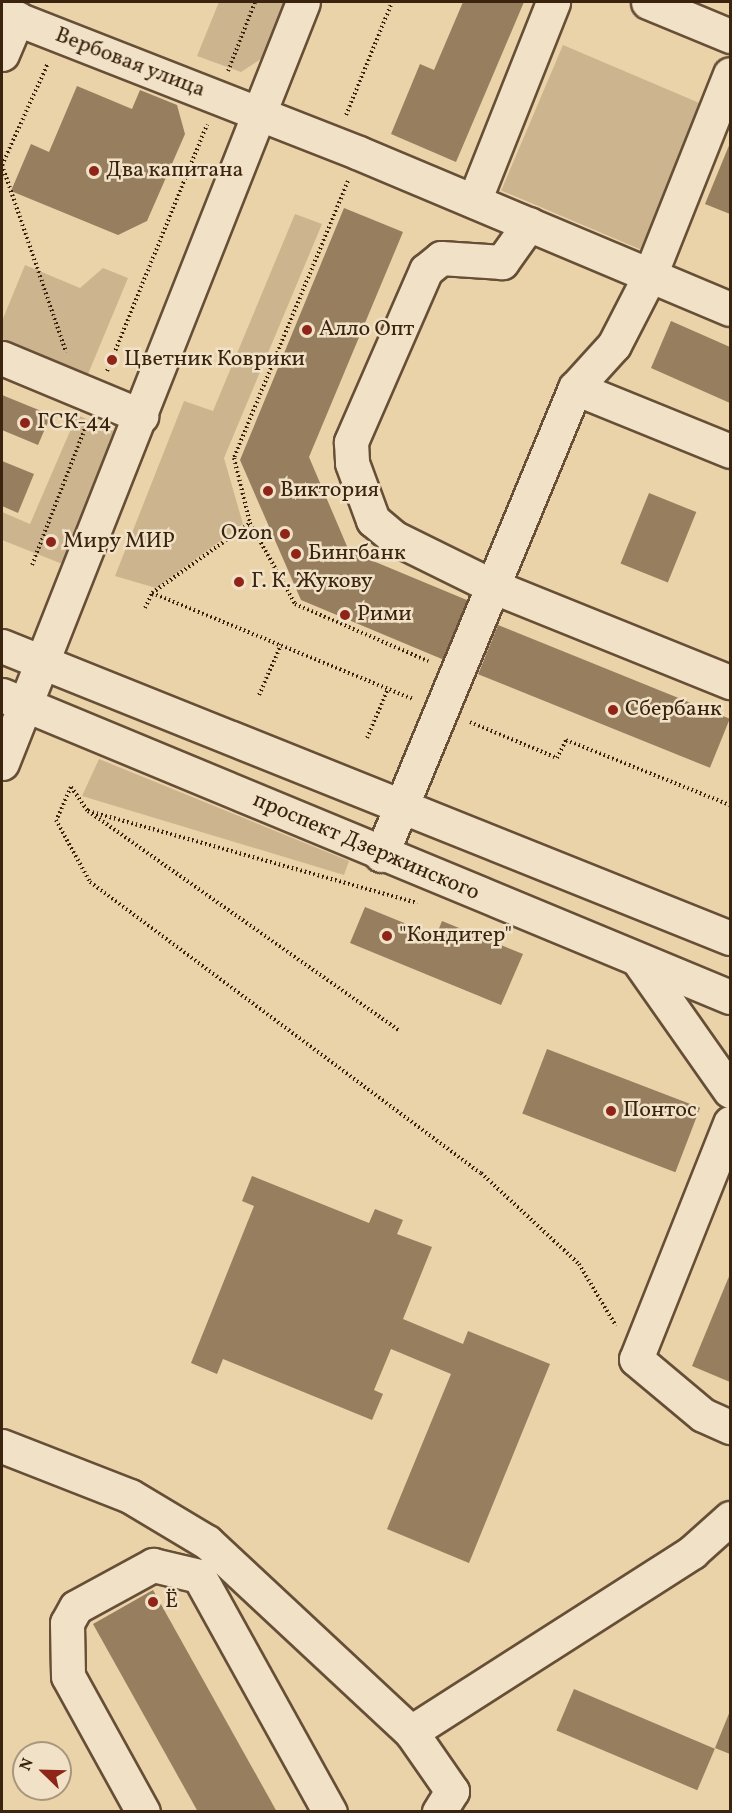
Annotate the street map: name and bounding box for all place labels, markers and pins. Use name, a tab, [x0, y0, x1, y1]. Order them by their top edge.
place label: Два капитана	[106, 158, 244, 184]
marker: Два капитана	[87, 164, 101, 178]
place label: Алло Опт	[319, 317, 414, 343]
marker: Алло Опт	[300, 323, 314, 337]
place label: Цветник Коврики	[124, 347, 305, 373]
marker: Цветник Коврики	[105, 353, 119, 367]
place label: ГСК-44	[37, 410, 112, 436]
marker: ГСК-44	[18, 416, 32, 430]
place label: Виктория	[280, 478, 379, 504]
marker: Виктория	[261, 484, 275, 498]
place label: Ozon	[221, 521, 273, 547]
marker: Ozon	[278, 527, 292, 541]
place label: Миру МИР	[63, 529, 175, 555]
marker: Миру МИР	[44, 535, 58, 549]
place label: Бингбанк	[308, 541, 406, 567]
marker: Бингбанк	[289, 547, 303, 561]
place label: Г. К. Жукову	[251, 569, 373, 595]
marker: Г. К. Жукову	[232, 575, 246, 589]
place label: Рими	[357, 602, 412, 628]
marker: Рими	[338, 608, 352, 622]
place label: Сбербанк	[625, 697, 722, 723]
marker: Сбербанк	[606, 703, 620, 717]
place label: "Кондитер"	[399, 923, 512, 949]
marker: "Кондитер"	[380, 929, 394, 943]
place label: Понтос	[623, 1098, 697, 1124]
marker: Понтос	[604, 1104, 618, 1118]
place label: Ё	[165, 1589, 178, 1615]
marker: Ё	[146, 1595, 160, 1609]

